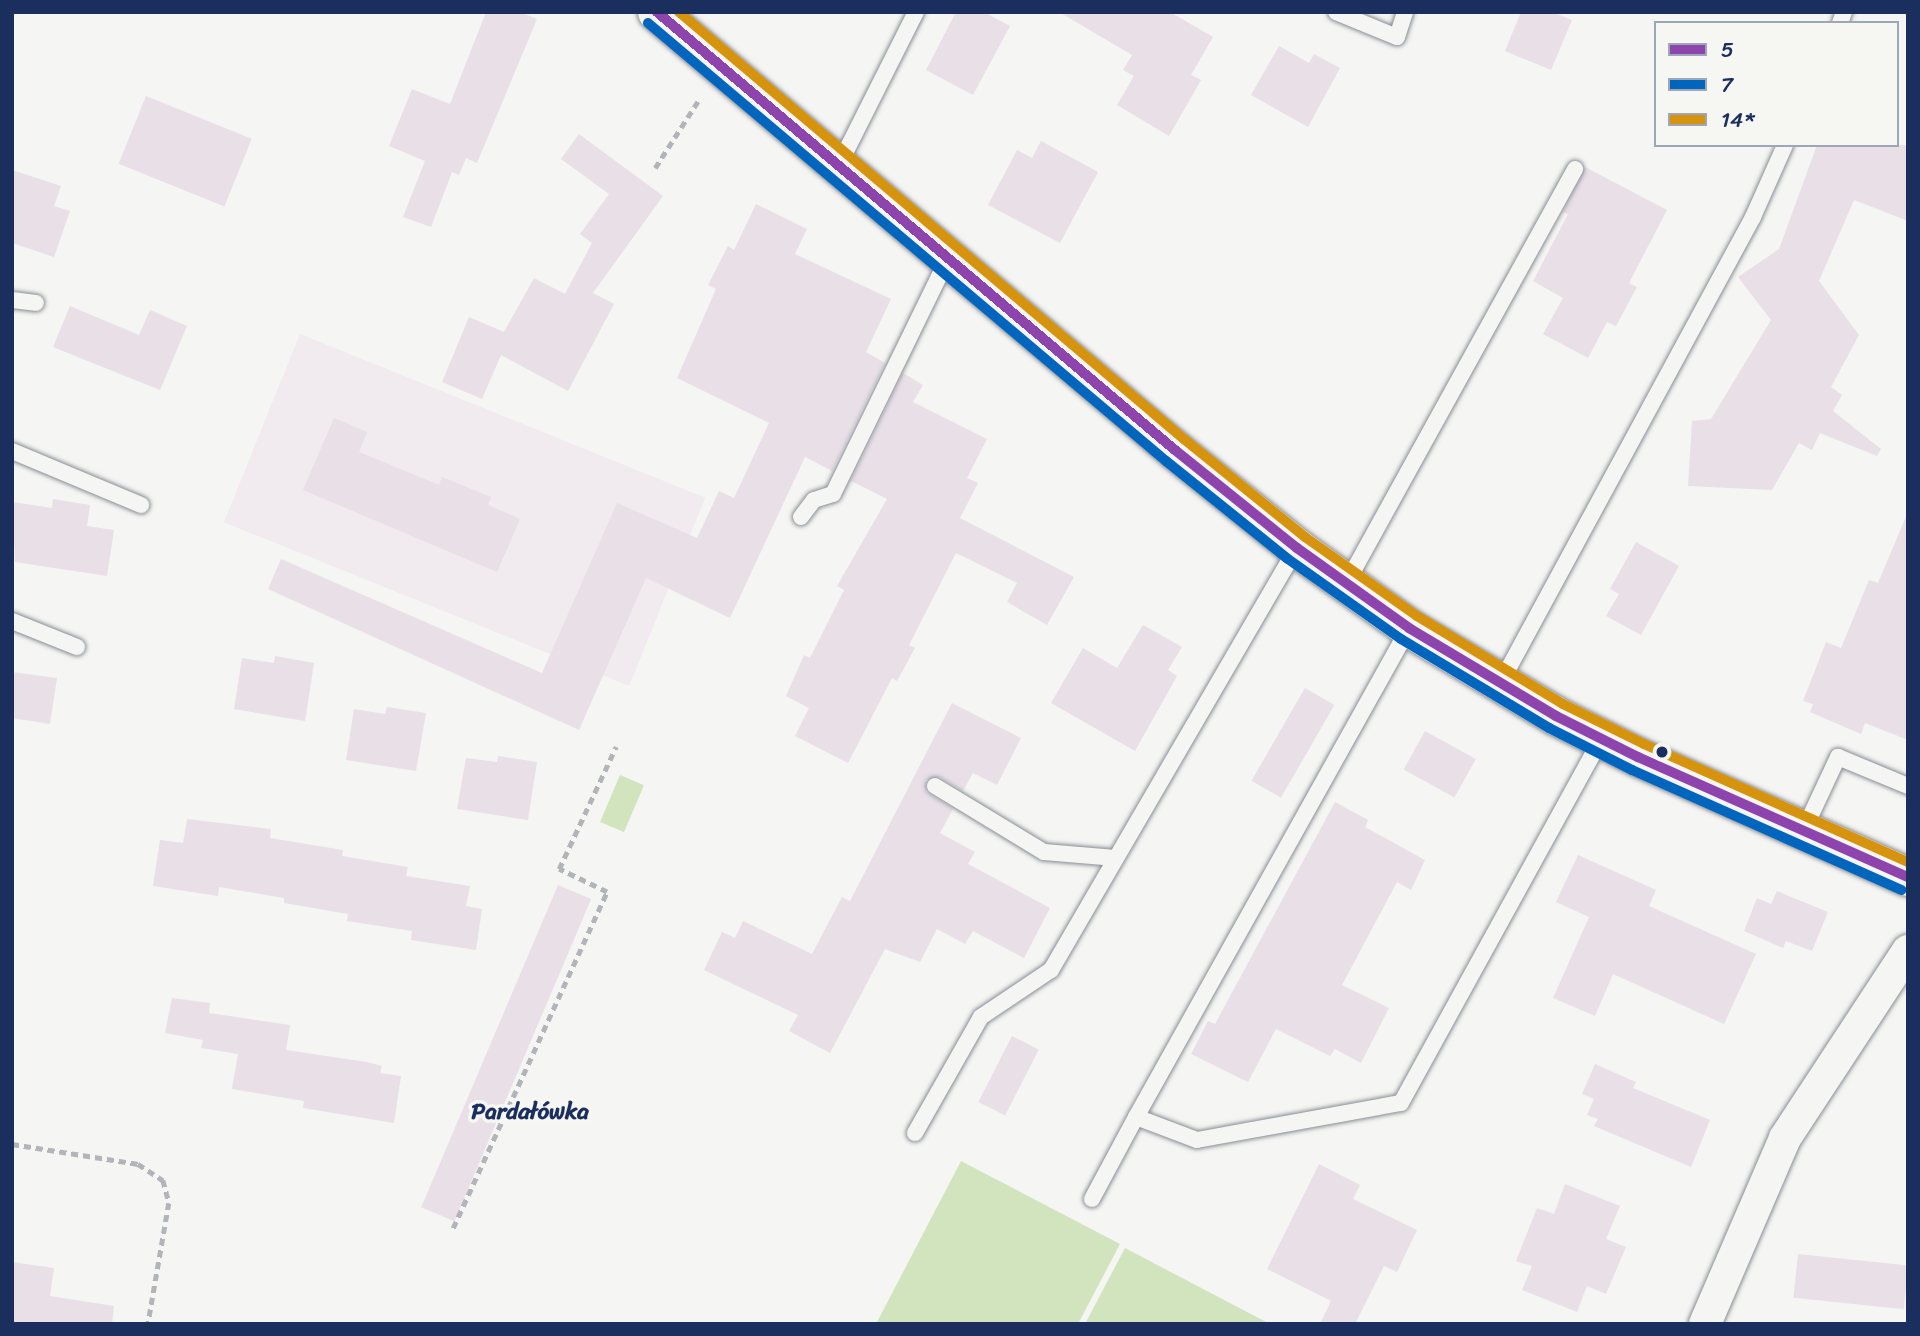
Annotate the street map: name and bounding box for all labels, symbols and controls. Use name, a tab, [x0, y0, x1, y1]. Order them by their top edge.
legend	[1654, 21, 1899, 147]
text: 5	[1721, 31, 1734, 69]
text: 7	[1721, 66, 1733, 104]
text: 14*	[1721, 101, 1754, 139]
unlabelled marker	[1655, 745, 1669, 759]
district label: Pardałówka	[471, 1098, 589, 1126]

